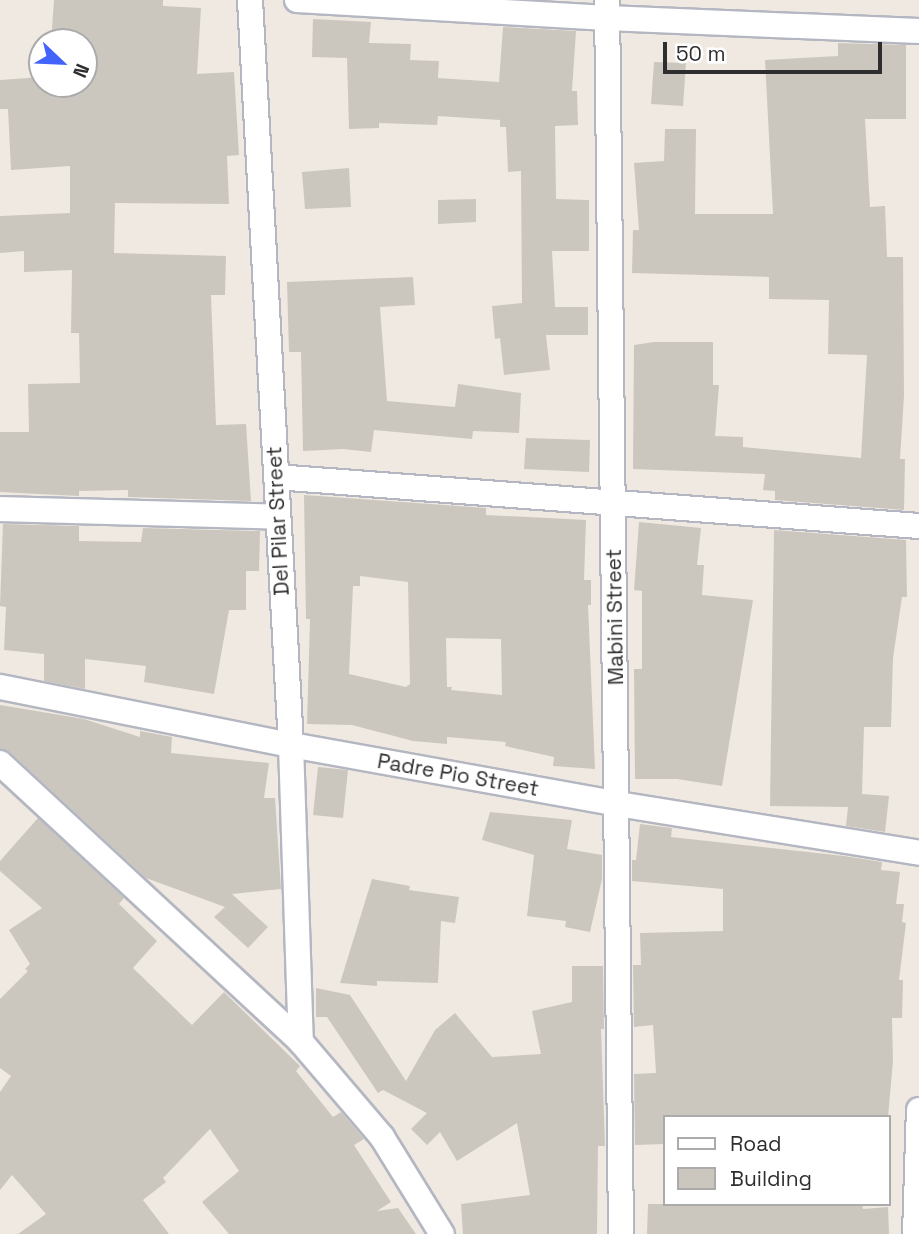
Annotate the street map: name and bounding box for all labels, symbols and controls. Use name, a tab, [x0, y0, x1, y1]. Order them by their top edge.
north arrow	[28, 28, 98, 98]
scale bar	[667, 28, 886, 72]
text: 50 m	[676, 40, 726, 67]
text: N	[67, 60, 95, 81]
street label: Del Pilar Street	[262, 446, 294, 596]
street label: Mabini Street	[601, 549, 629, 685]
street label: Padre Pio Street	[375, 748, 541, 802]
legend	[664, 1115, 891, 1206]
text: Road	[730, 1130, 782, 1157]
text: Building	[730, 1165, 812, 1192]

